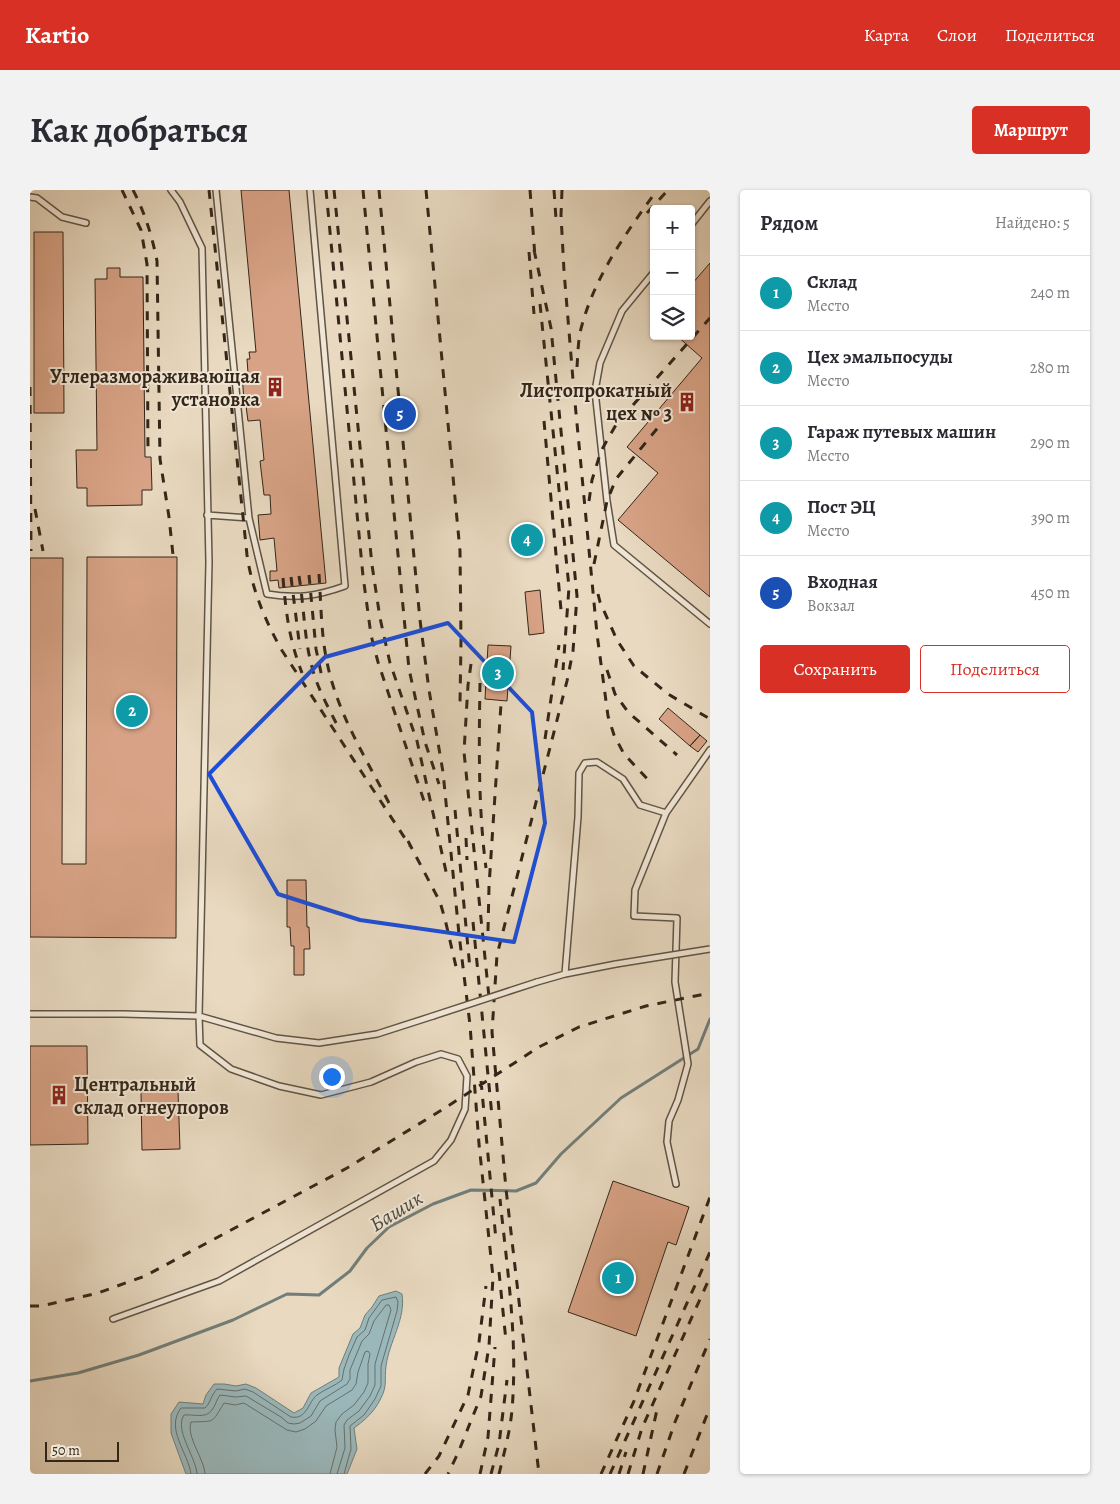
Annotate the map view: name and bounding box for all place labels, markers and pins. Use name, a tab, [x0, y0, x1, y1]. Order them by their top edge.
place label: Углеразмораживающая установка	[50, 363, 260, 413]
building icon: Углеразмораживающая установка	[264, 376, 286, 398]
place label: Листопрокатный цех № 3	[520, 377, 672, 427]
building icon: Листопрокатный цех № 3	[676, 391, 698, 413]
pin: 5	[384, 395, 416, 433]
pin: 4	[511, 521, 543, 559]
pin: 3	[482, 654, 514, 692]
pin: 2	[116, 692, 148, 730]
place label: Центральный склад огнеупоров	[74, 1071, 229, 1121]
building icon: Центральный склад огнеупоров	[48, 1084, 70, 1106]
pin: 1	[602, 1259, 634, 1297]

